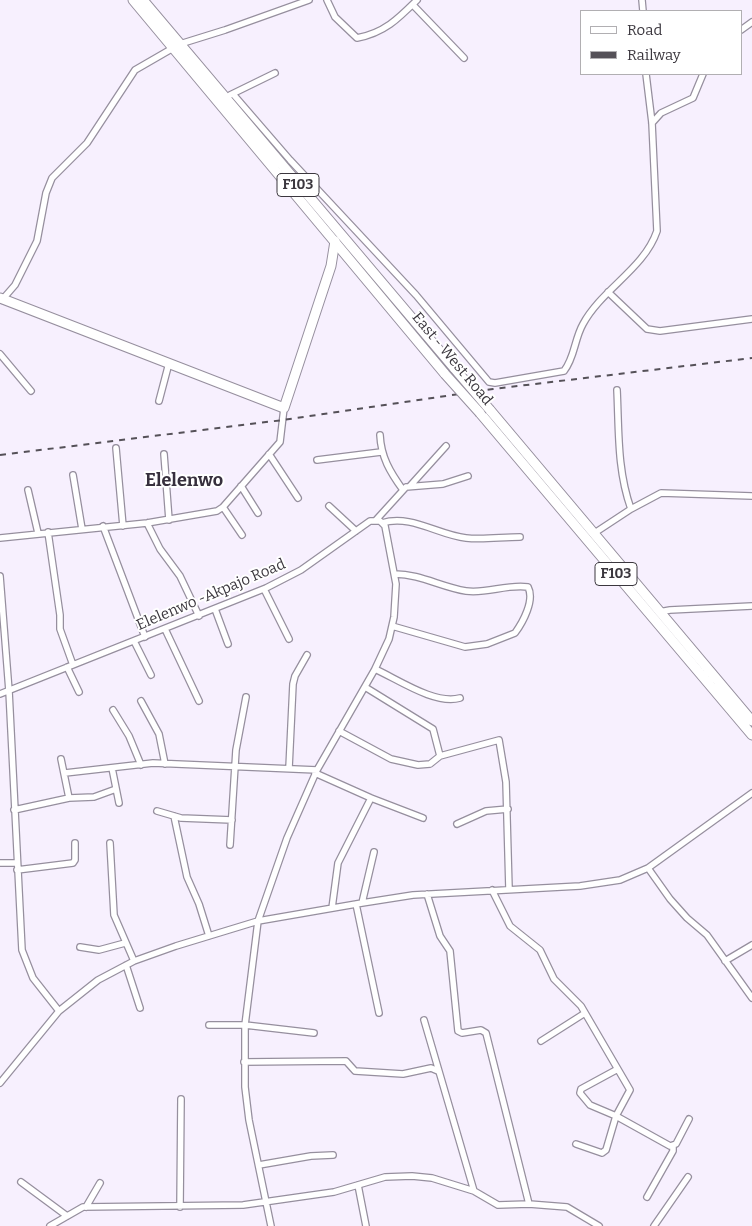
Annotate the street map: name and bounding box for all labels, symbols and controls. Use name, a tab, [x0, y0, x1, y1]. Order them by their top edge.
legend	[580, 10, 742, 75]
text: Road	[627, 21, 662, 39]
text: Railway	[627, 46, 681, 64]
road number: F103	[277, 174, 319, 196]
street label: East - West Road	[408, 309, 496, 409]
district label: Elelenwo	[145, 470, 223, 492]
street label: Elelenwo -Akpajo Road	[134, 555, 288, 635]
road number: F103	[595, 562, 637, 586]

